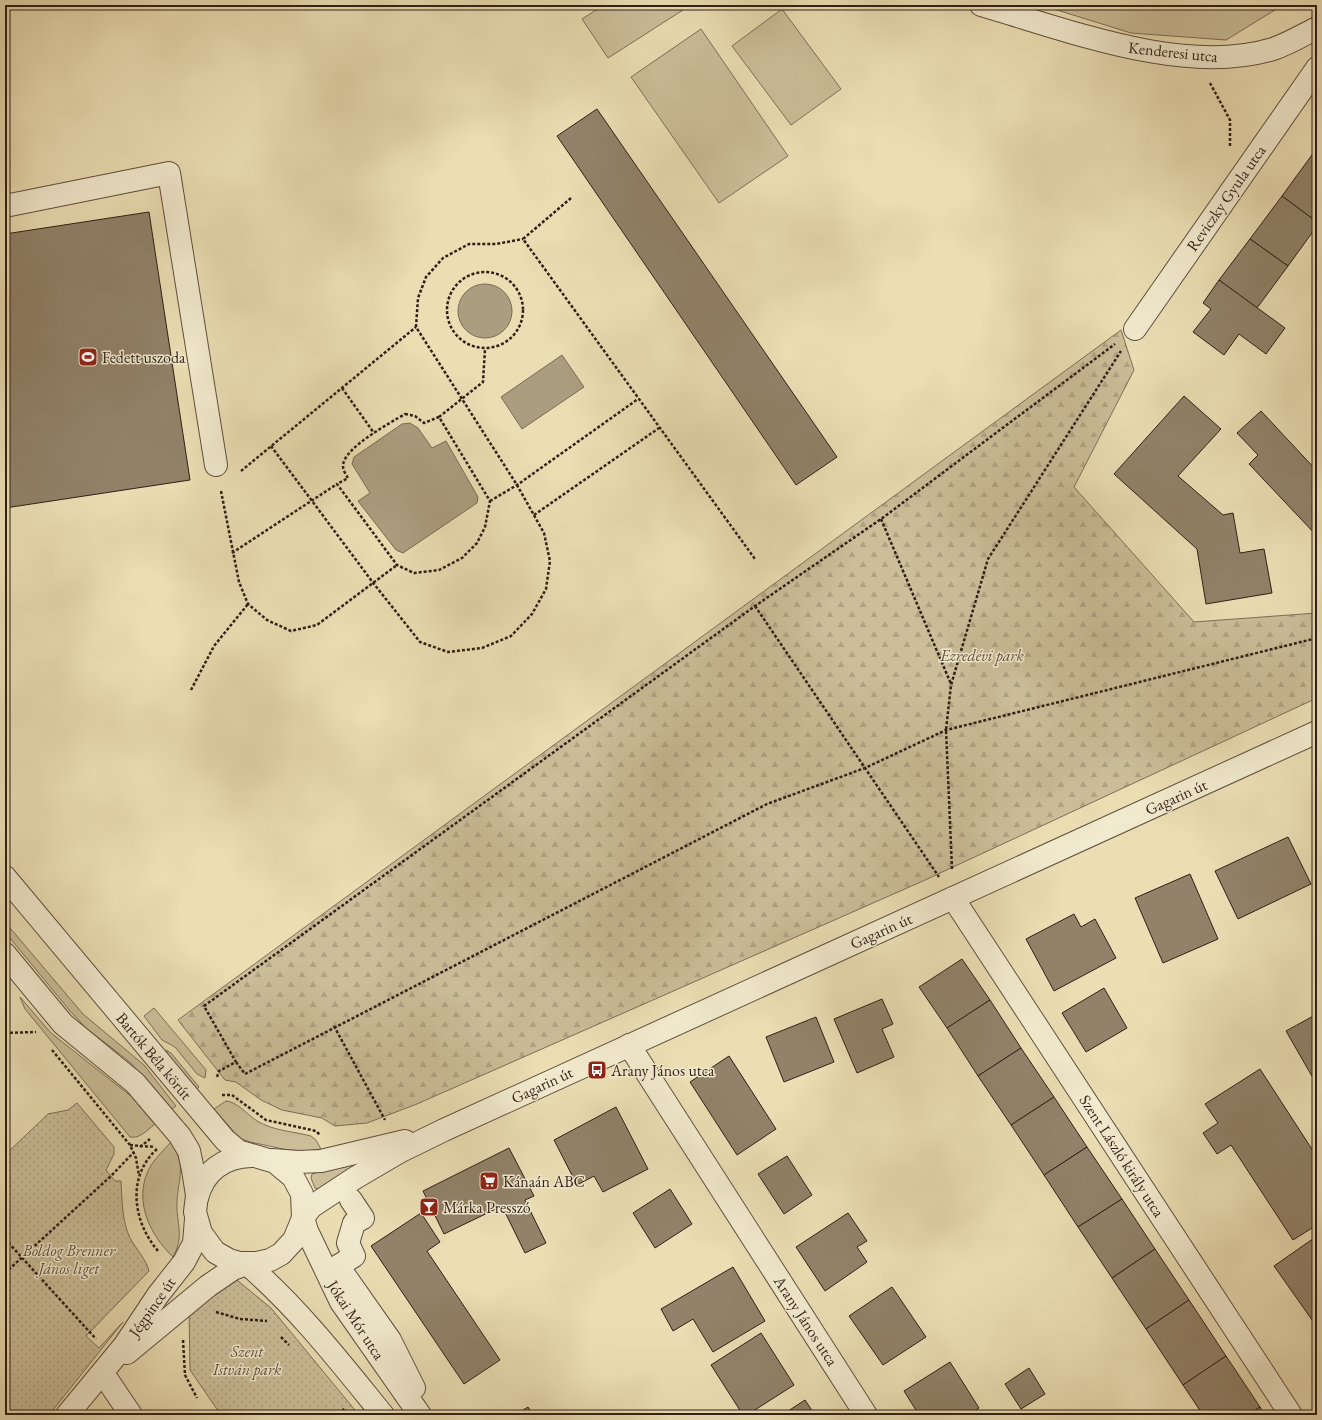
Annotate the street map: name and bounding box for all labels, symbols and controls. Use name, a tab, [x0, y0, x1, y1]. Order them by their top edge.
street label: Kenderesi utca	[1127, 37, 1219, 67]
street label: Reviczky Gyula utca	[1182, 140, 1271, 255]
sports icon: Fedett uszoda	[77, 346, 99, 368]
place label: Fedett uszoda	[102, 347, 186, 368]
park label: Ezredévi park	[939, 645, 1024, 666]
street label: Gagarin út	[1142, 774, 1210, 820]
street label: Gagarin út	[847, 908, 915, 954]
street label: Bartók Béla körút	[111, 1008, 197, 1104]
bus stop icon: Arany János utca	[586, 1059, 608, 1081]
place label: Arany János utca	[610, 1060, 715, 1081]
street label: Gagarin út	[508, 1062, 576, 1108]
street label: Szent László király utca	[1075, 1091, 1170, 1222]
supermarket icon: Kánaán ABC	[478, 1170, 500, 1192]
place label: Kánaán ABC	[503, 1171, 585, 1192]
bar icon: Márka Presszó	[418, 1196, 440, 1218]
place label: Márka Presszó	[443, 1197, 531, 1218]
park label: Boldog Brenner János liget	[22, 1240, 116, 1279]
street label: Arany János utca	[768, 1271, 843, 1371]
street label: Jégpince út	[123, 1273, 180, 1343]
street label: Jókai Mór utca	[321, 1275, 390, 1364]
park label: Szent István park	[212, 1341, 282, 1380]

